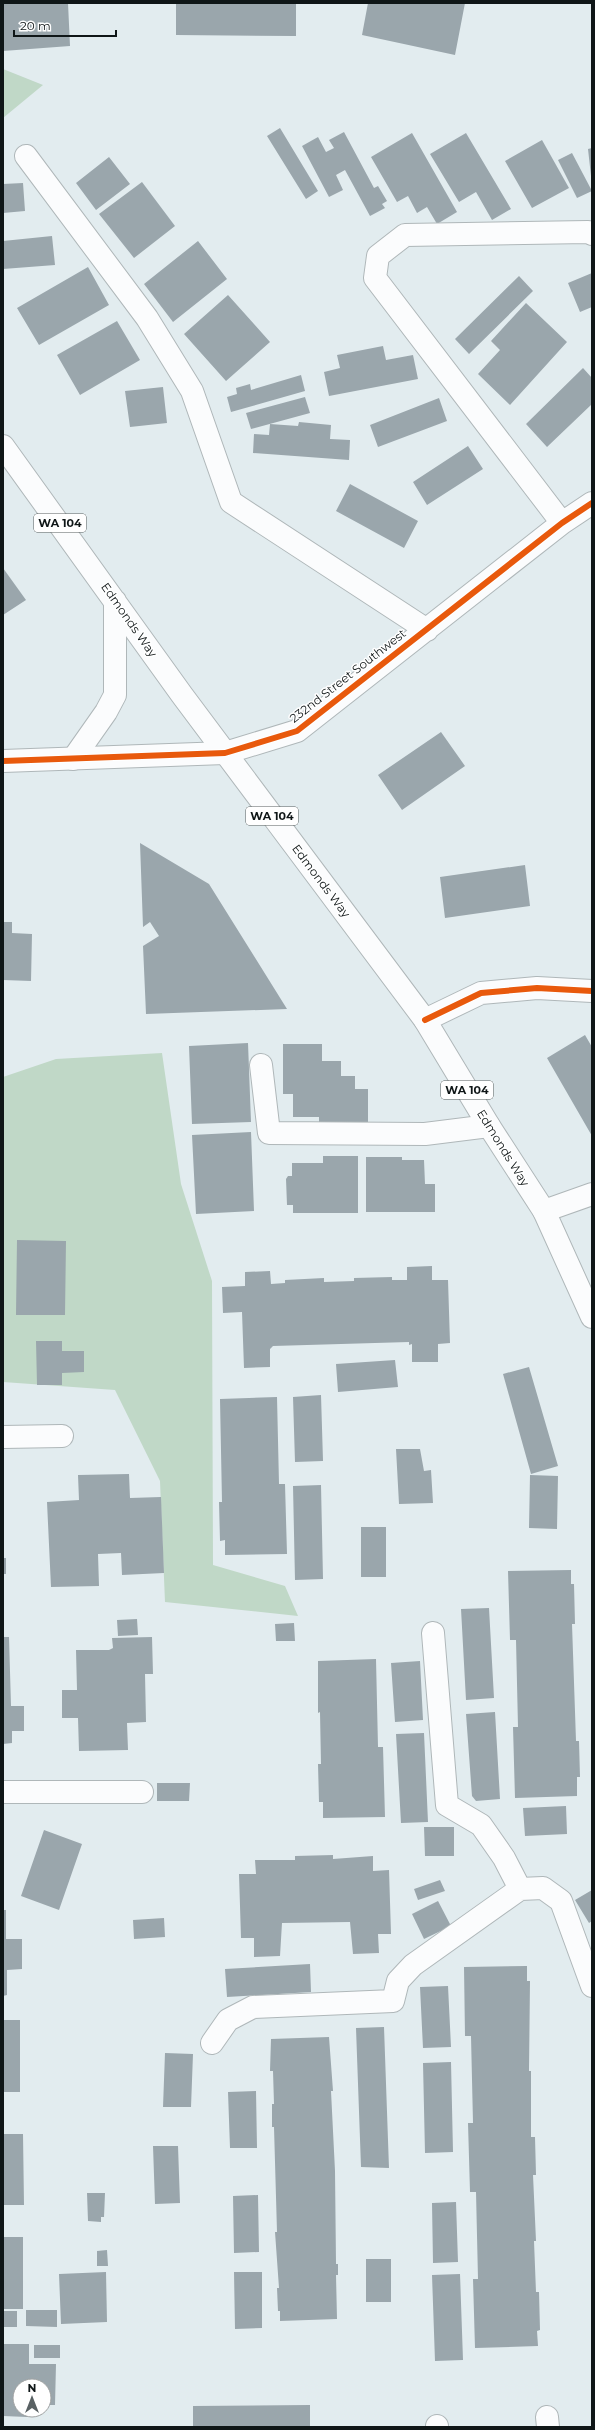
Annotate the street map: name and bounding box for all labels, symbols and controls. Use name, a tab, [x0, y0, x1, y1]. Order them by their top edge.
scale bar	[14, 12, 116, 38]
text: 20 m	[20, 18, 51, 33]
road number: WA 104	[34, 514, 86, 532]
street label: Edmonds Way	[98, 580, 161, 660]
street label: 232nd Street Southwest	[287, 625, 409, 726]
road number: WA 104	[246, 807, 298, 825]
street label: Edmonds Way	[289, 841, 354, 921]
road number: WA 104	[441, 1081, 493, 1099]
street label: Edmonds Way	[474, 1107, 533, 1189]
north arrow	[12, 2378, 52, 2418]
text: N	[28, 2381, 36, 2395]

